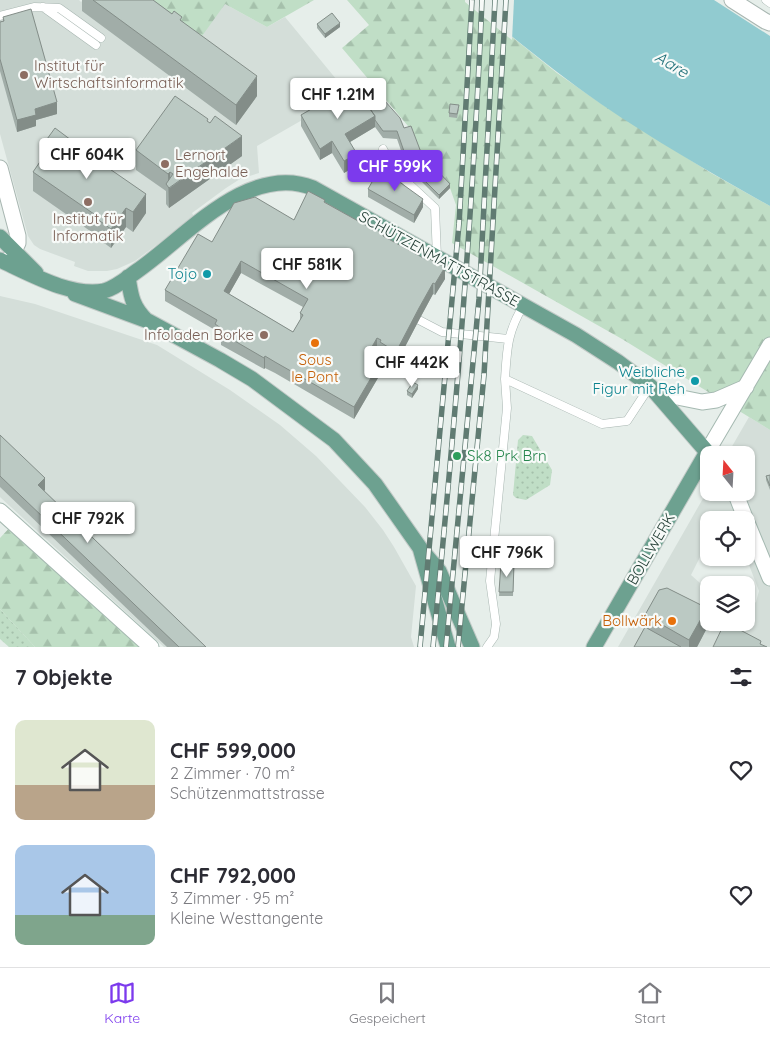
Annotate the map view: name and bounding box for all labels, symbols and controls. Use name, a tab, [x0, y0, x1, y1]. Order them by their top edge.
water label: Aare	[652, 46, 693, 82]
place label: Institut für Wirtschaftsinformatik	[34, 56, 184, 92]
marker: Institut für Wirtschaftsinformatik	[18, 69, 30, 81]
pin: CHF 1.21M	[281, 78, 395, 120]
text: CHF 1.21M	[301, 84, 375, 104]
pin: CHF 604K	[35, 138, 139, 180]
text: CHF 604K	[50, 144, 124, 164]
place label: Lernort Engehalde	[175, 145, 248, 181]
pin: CHF 599K	[343, 150, 447, 192]
text: CHF 599K	[359, 156, 431, 176]
marker: Lernort Engehalde	[159, 158, 171, 170]
marker: Institut für Informatik	[82, 196, 94, 208]
street label: SCHÜTZENMATTSTRASSE	[356, 207, 523, 311]
place label: Institut für Informatik	[52, 209, 124, 245]
pin: CHF 581K	[255, 248, 359, 290]
text: CHF 581K	[272, 254, 342, 274]
place label: Tojo	[168, 264, 197, 283]
marker: Tojo	[201, 268, 213, 280]
place label: Infoladen Borke	[144, 325, 254, 344]
marker: Infoladen Borke	[258, 329, 270, 341]
marker: Sous le Pont	[309, 337, 321, 349]
pin: CHF 442K	[360, 346, 464, 388]
place label: Sous le Pont	[291, 350, 339, 386]
text: CHF 442K	[375, 352, 449, 372]
place label: Weibliche Figur mit Reh	[593, 362, 685, 398]
marker: Weibliche Figur mit Reh	[689, 375, 701, 387]
place label: Sk8 Prk Brn	[467, 446, 547, 465]
north arrow	[700, 446, 755, 501]
map controls	[700, 446, 755, 631]
marker: Sk8 Prk Brn	[451, 450, 463, 462]
pin: CHF 792K	[36, 502, 140, 544]
text: CHF 792K	[52, 508, 124, 528]
street label: BOLLWERK	[622, 509, 679, 588]
button: locate	[700, 511, 755, 566]
pin: CHF 796K	[455, 536, 559, 578]
text: CHF 796K	[471, 542, 543, 562]
button: layers	[700, 576, 755, 631]
place label: Bollwärk	[602, 611, 662, 630]
marker: Bollwärk	[666, 615, 678, 627]
icon: filters	[727, 663, 755, 691]
text: 7 Objekte	[15, 664, 113, 690]
text: CHF 599,000	[170, 737, 296, 763]
icon: home	[55, 740, 115, 800]
icon: heart	[727, 756, 755, 784]
text: 2 Zimmer · 70 m²	[170, 763, 295, 783]
text: Schützenmattstrasse	[170, 783, 325, 803]
text: CHF 792,000	[170, 862, 296, 888]
icon: home	[55, 865, 115, 925]
icon: heart	[727, 881, 755, 909]
text: 3 Zimmer · 95 m²	[170, 888, 294, 908]
text: Kleine Westtangente	[170, 908, 323, 928]
tab: Karte	[104, 979, 140, 1027]
tab: Gespeichert	[349, 979, 426, 1027]
tab: Start	[634, 979, 666, 1027]

